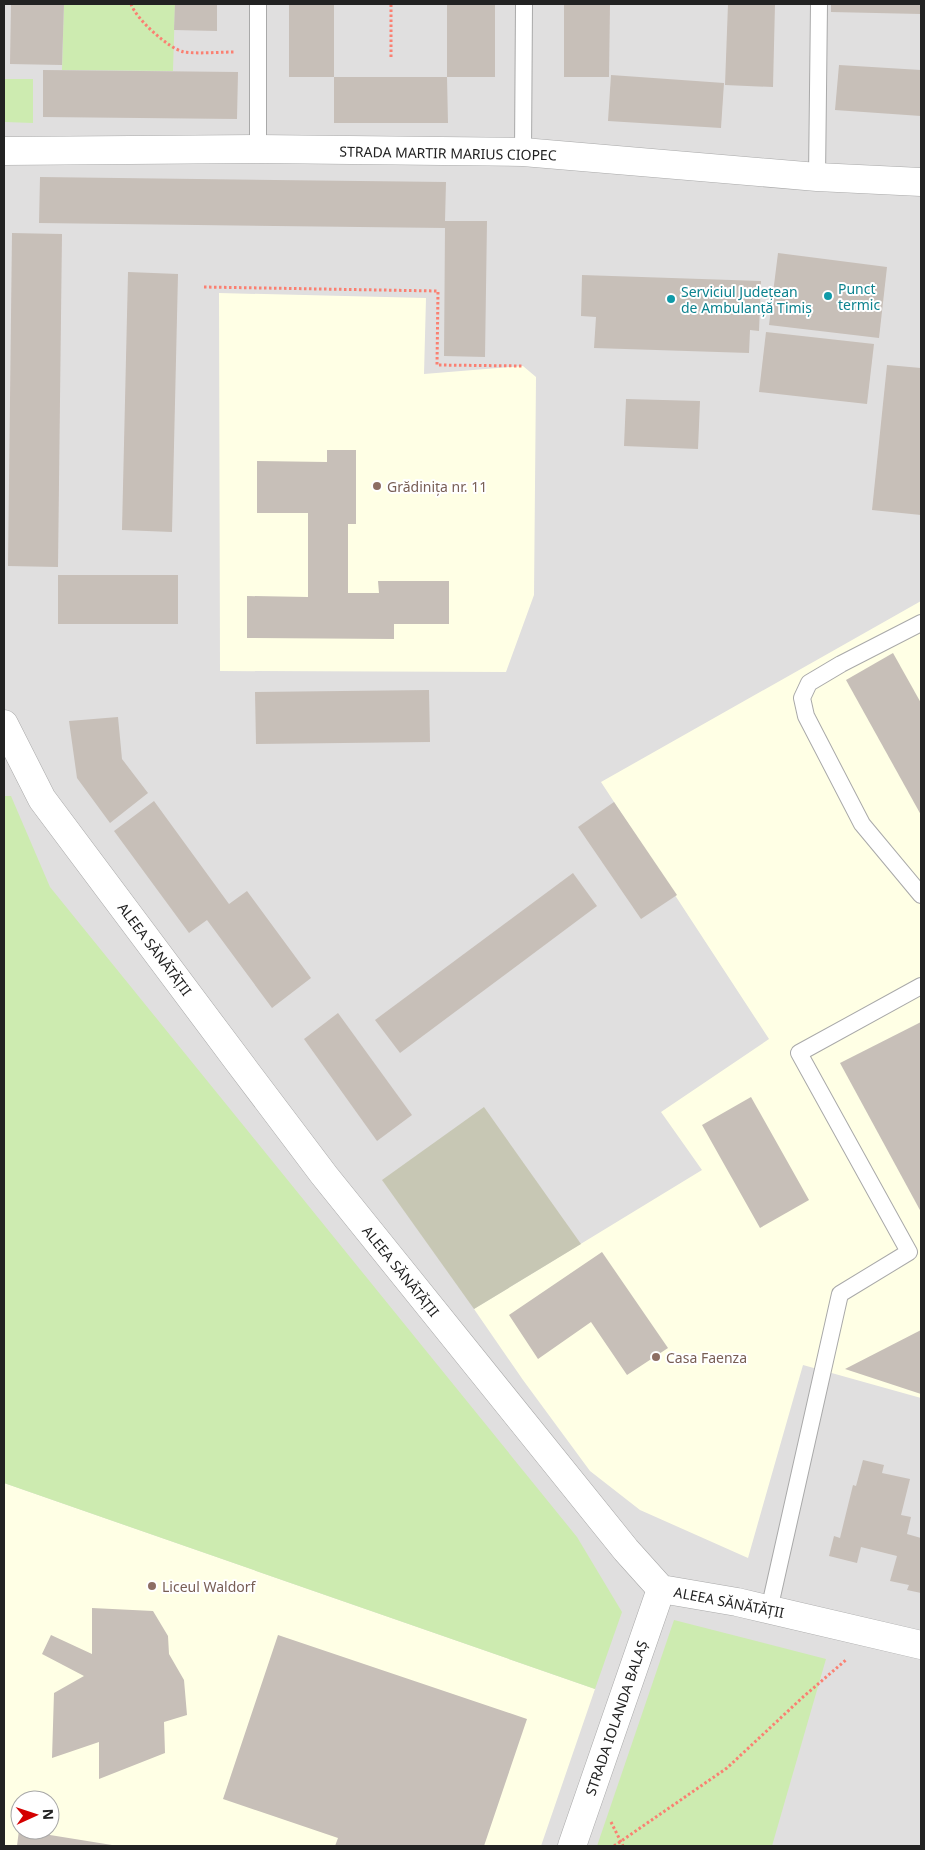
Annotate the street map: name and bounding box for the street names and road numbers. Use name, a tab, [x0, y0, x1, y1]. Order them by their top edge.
street label: STRADA MARTIR MARIUS CIOPEC	[339, 142, 557, 164]
street label: ALEEA SĂNĂTĂȚII	[114, 899, 196, 1000]
street label: ALEEA SĂNĂTĂȚII	[358, 1222, 444, 1321]
street label: ALEEA SĂNĂTĂȚII	[672, 1582, 786, 1622]
street label: STRADA IOLANDA BALAȘ	[581, 1638, 652, 1798]

